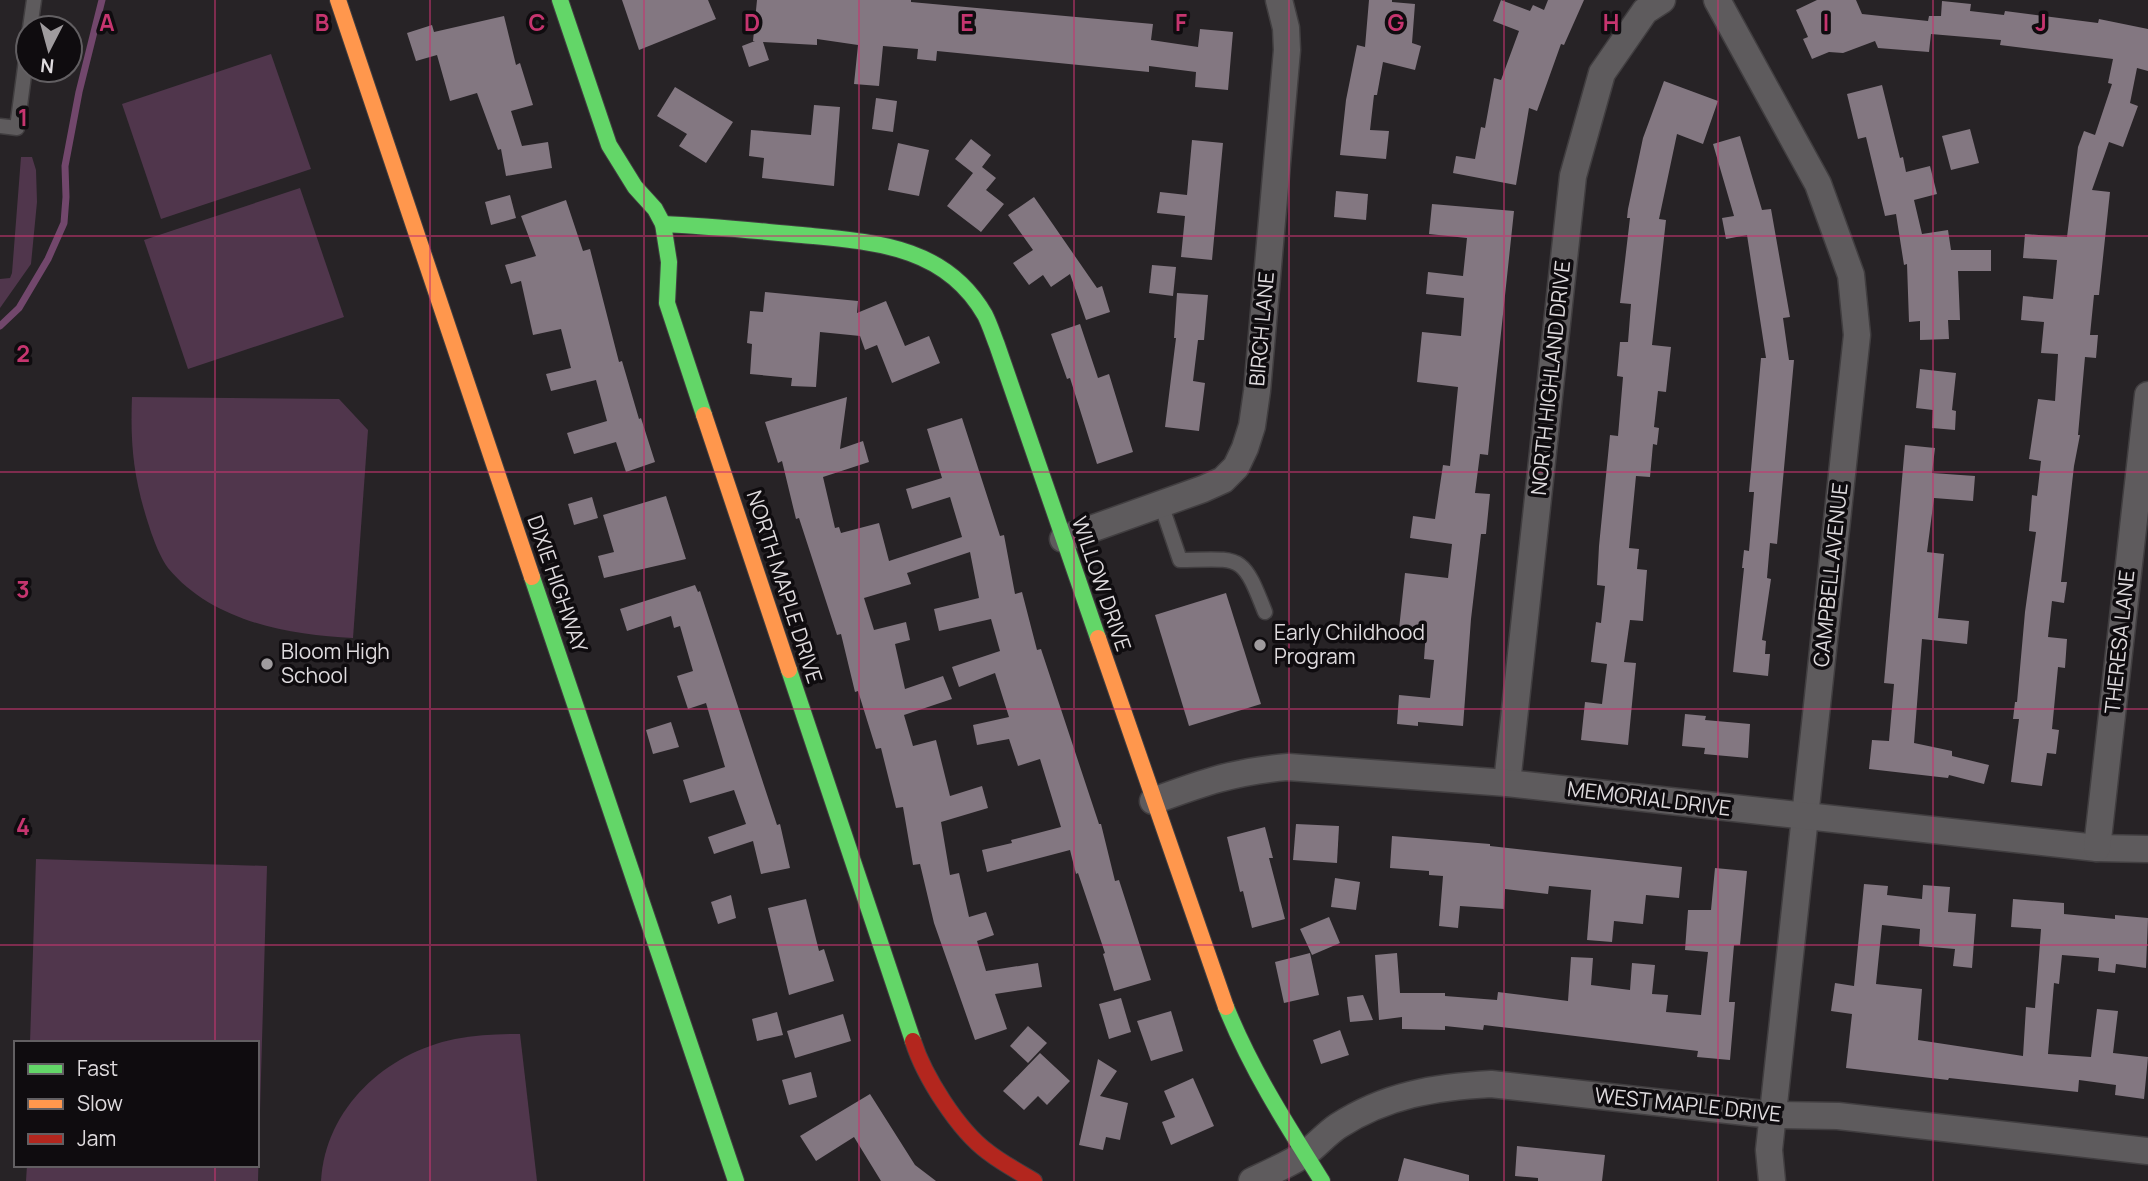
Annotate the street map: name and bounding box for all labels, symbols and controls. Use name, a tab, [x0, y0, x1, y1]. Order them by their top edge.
text: A	[99, 6, 115, 38]
text: B	[315, 6, 329, 38]
text: C	[529, 6, 546, 38]
text: D	[744, 6, 760, 38]
text: E	[960, 6, 974, 38]
text: F	[1175, 6, 1187, 38]
text: G	[1388, 6, 1405, 38]
text: H	[1603, 6, 1619, 38]
text: I	[1823, 6, 1829, 38]
text: J	[2035, 6, 2047, 38]
north arrow	[14, 14, 84, 84]
text: N	[39, 52, 55, 80]
text: 1	[18, 101, 28, 133]
street label: NORTH HIGHLAND DRIVE	[1524, 259, 1576, 497]
street label: BIRCH LANE	[1242, 271, 1280, 387]
text: 2	[16, 337, 30, 369]
street label: CAMPBELL AVENUE	[1806, 481, 1854, 668]
street label: NORTH MAPLE DRIVE	[741, 487, 829, 687]
street label: DIXIE HIGHWAY	[521, 511, 595, 656]
street label: WILLOW DRIVE	[1066, 513, 1138, 655]
street label: THERESA LANE	[2098, 569, 2140, 715]
text: 3	[16, 573, 30, 605]
place label: Early Childhood Program	[1274, 618, 1425, 670]
place label: Bloom High School	[281, 637, 390, 689]
marker: Early Childhood Program	[1252, 637, 1268, 653]
marker: Bloom High School	[259, 656, 275, 672]
street label: MEMORIAL DRIVE	[1566, 774, 1733, 822]
text: 4	[16, 810, 30, 842]
legend	[14, 1041, 259, 1167]
text: Fast	[77, 1054, 118, 1082]
street label: WEST MAPLE DRIVE	[1593, 1080, 1783, 1128]
text: Slow	[77, 1089, 123, 1117]
text: Jam	[77, 1124, 116, 1152]

